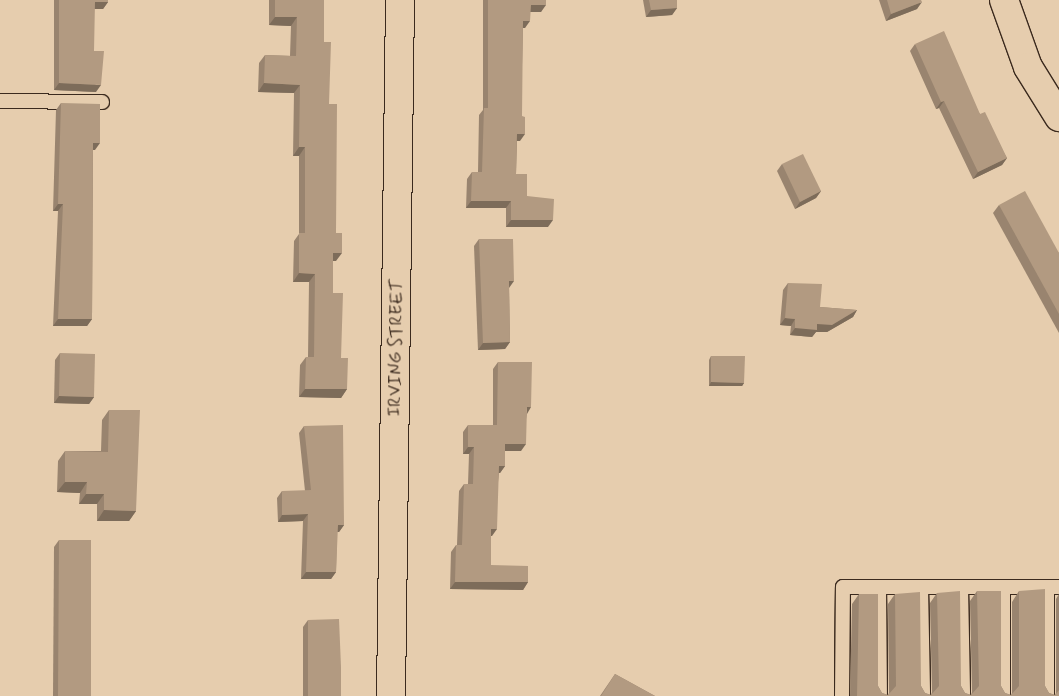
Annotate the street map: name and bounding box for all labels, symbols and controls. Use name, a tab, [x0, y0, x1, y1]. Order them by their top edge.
street label: IRVING STREET	[384, 279, 408, 417]

